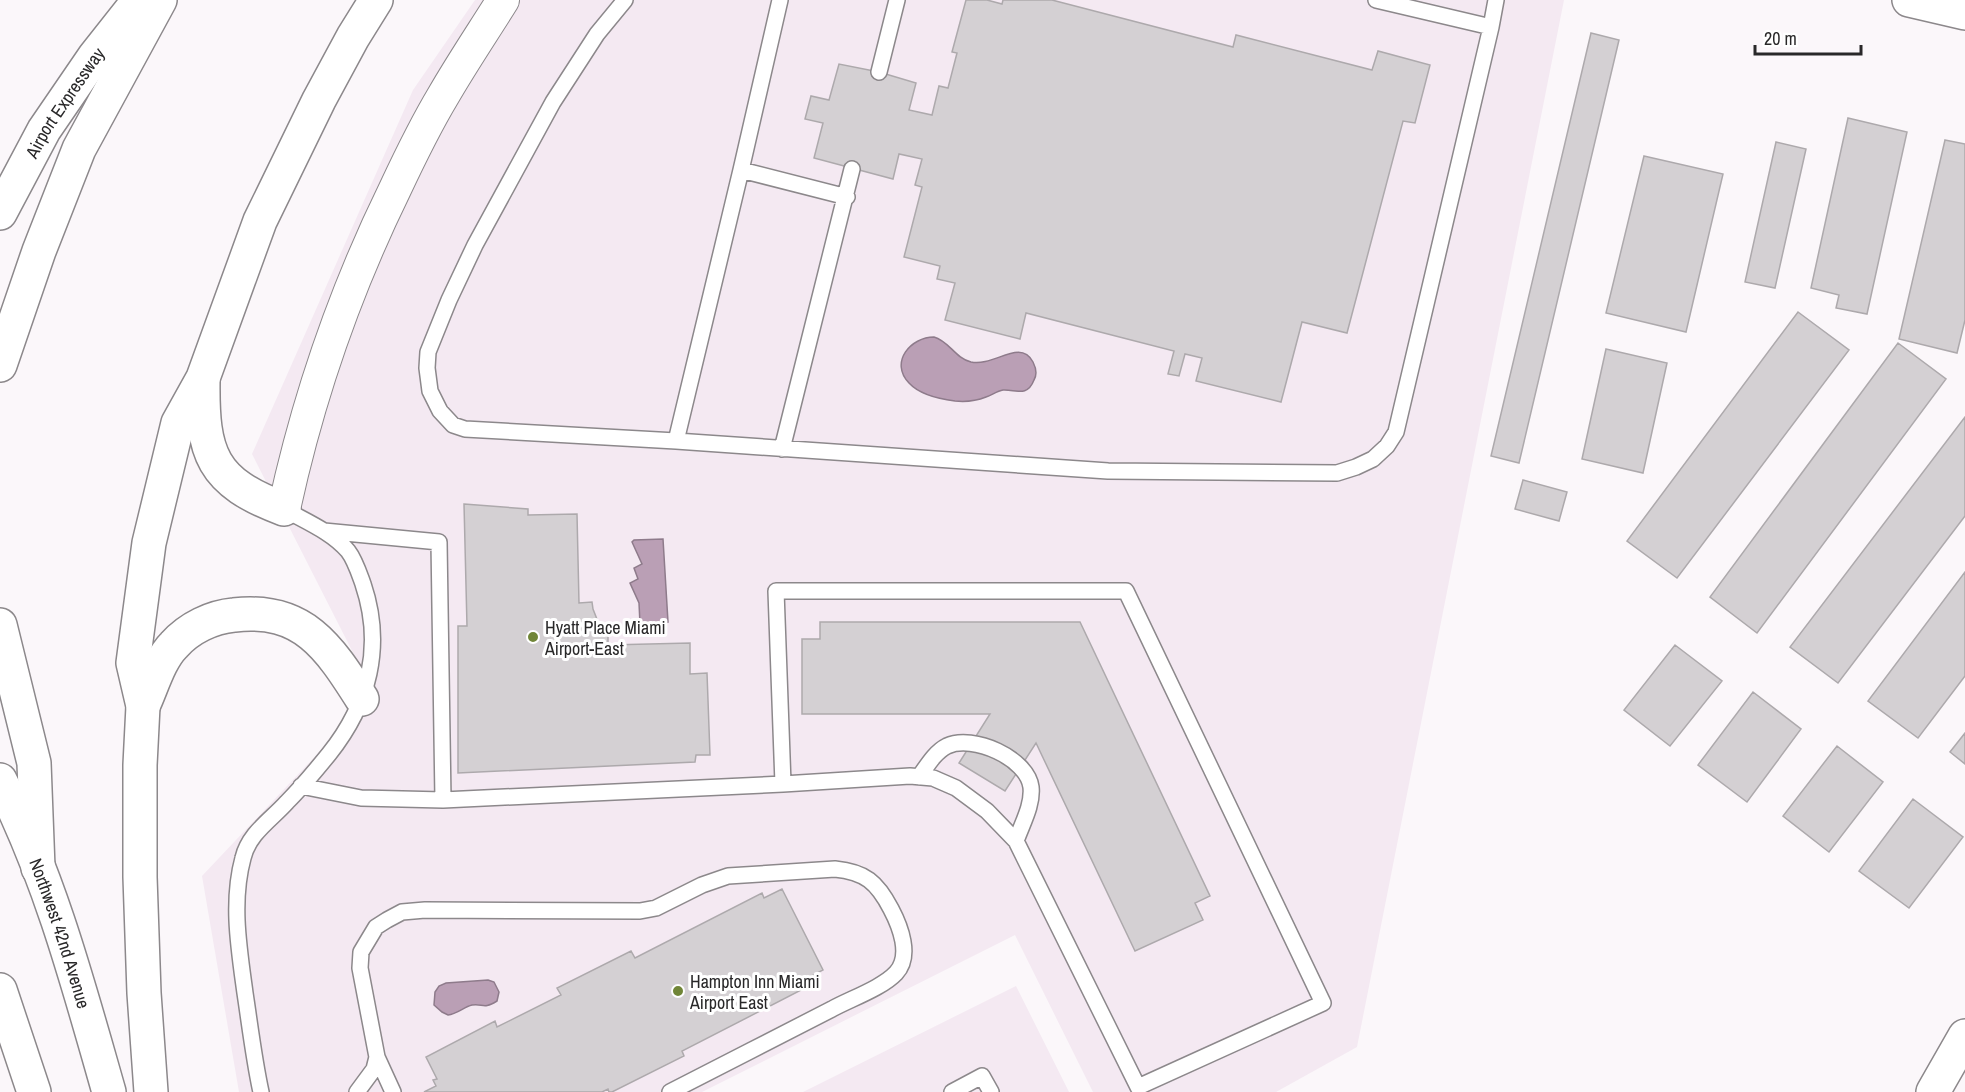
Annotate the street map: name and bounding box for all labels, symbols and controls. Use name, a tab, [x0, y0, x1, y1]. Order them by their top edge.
scale bar	[1755, 18, 1862, 56]
text: 20 m	[1764, 26, 1797, 51]
street label: Airport Expressway	[18, 41, 110, 163]
place label: Hyatt Place Miami Airport-East	[544, 615, 666, 661]
marker: Hyatt Place Miami Airport-East	[526, 630, 540, 644]
street label: Northwest 42nd Avenue	[24, 855, 97, 1011]
place label: Hampton Inn Miami Airport East	[689, 969, 820, 1015]
marker: Hampton Inn Miami Airport East	[671, 984, 685, 998]

